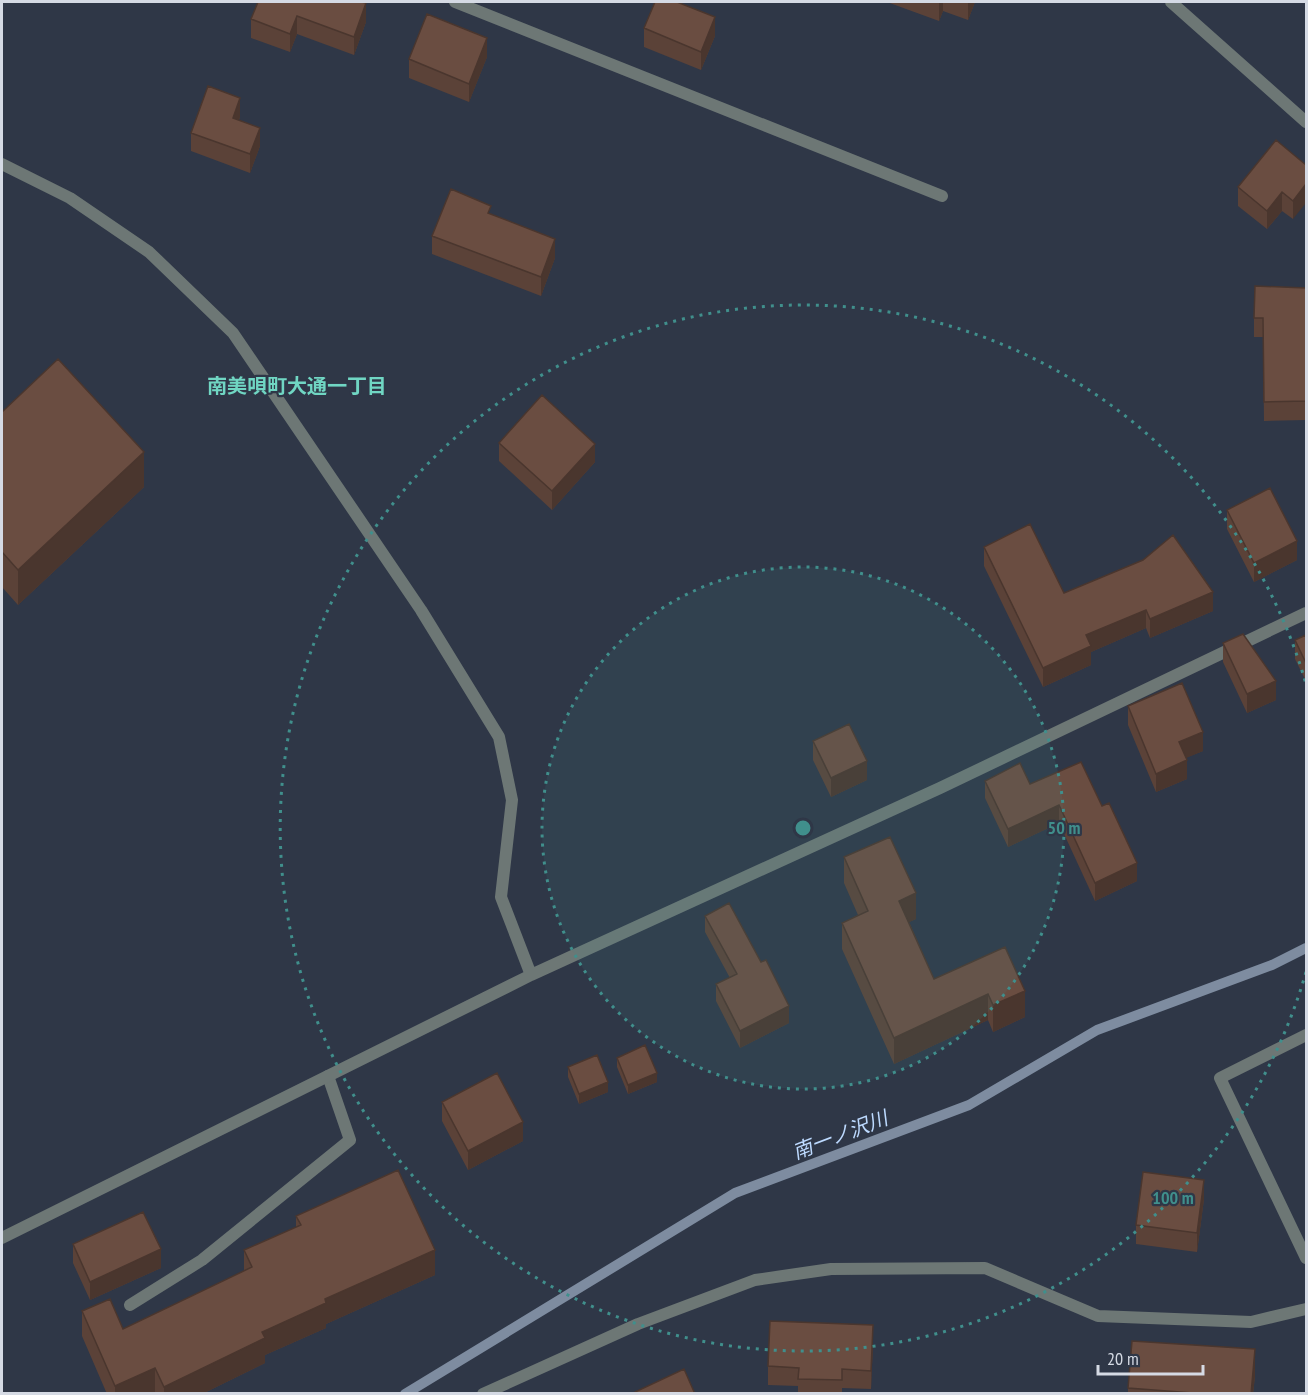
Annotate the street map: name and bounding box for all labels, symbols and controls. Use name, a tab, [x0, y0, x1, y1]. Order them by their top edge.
district label: 南美唄町大通一丁目	[207, 373, 387, 399]
text: 50 m	[1048, 816, 1080, 839]
centre of rings	[793, 818, 813, 838]
water label: 南一ノ沢川	[789, 1104, 893, 1165]
text: 100 m	[1152, 1186, 1194, 1209]
scale bar	[1098, 1338, 1203, 1376]
text: 20 m	[1107, 1347, 1139, 1370]

